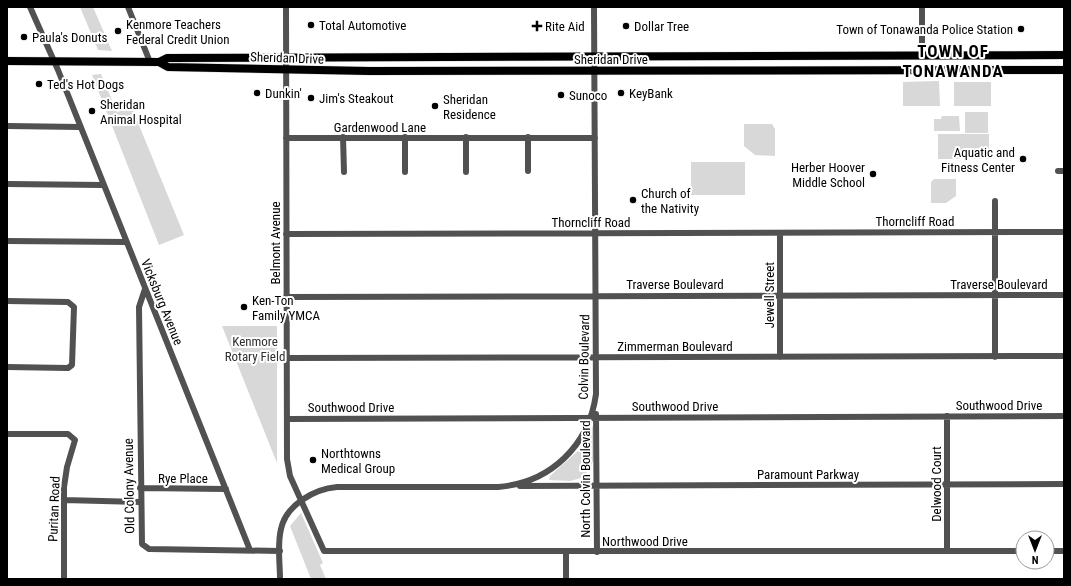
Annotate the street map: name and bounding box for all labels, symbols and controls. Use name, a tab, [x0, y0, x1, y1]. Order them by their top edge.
place label: Kenmore Teachers Federal Credit Union	[126, 17, 230, 47]
place label: Total Automotive	[319, 18, 406, 33]
place label: Rite Aid	[545, 19, 585, 34]
place label: Dollar Tree	[634, 19, 689, 34]
marker: Total Automotive	[306, 20, 316, 30]
marker: Rite Aid	[532, 21, 542, 31]
marker: Dollar Tree	[621, 21, 631, 31]
place label: Town of Tonawanda Police Station	[836, 22, 1013, 37]
marker: Town of Tonawanda Police Station	[1016, 24, 1026, 34]
marker: Kenmore Teachers Federal Credit Union	[113, 26, 123, 36]
place label: Paula's Donuts	[32, 30, 107, 45]
marker: Paula's Donuts	[19, 32, 29, 42]
district label: TOWN OF TONAWANDA	[902, 41, 1004, 81]
street label: Sheridan Drive	[250, 49, 324, 67]
street label: Sheridan Drive	[574, 52, 648, 67]
place label: Ted's Hot Dogs	[47, 77, 124, 92]
marker: Ted's Hot Dogs	[34, 79, 44, 89]
place label: Dunkin'	[265, 86, 302, 101]
place label: KeyBank	[629, 86, 673, 101]
marker: Dunkin'	[252, 88, 262, 98]
place label: Sunoco	[569, 88, 607, 103]
marker: KeyBank	[616, 88, 626, 98]
marker: Sunoco	[556, 90, 566, 100]
place label: Jim's Steakout	[319, 91, 394, 106]
place label: Sheridan Residence	[443, 92, 496, 122]
marker: Jim's Steakout	[306, 93, 316, 103]
place label: Sheridan Animal Hospital	[100, 97, 182, 127]
marker: Sheridan Residence	[430, 101, 440, 111]
marker: Sheridan Animal Hospital	[87, 106, 97, 116]
street label: Gardenwood Lane	[334, 120, 426, 135]
place label: Aquatic and Fitness Center	[941, 145, 1015, 175]
marker: Aquatic and Fitness Center	[1018, 154, 1028, 164]
place label: Herber Hoover Middle School	[791, 160, 865, 190]
marker: Herber Hoover Middle School	[868, 169, 878, 179]
place label: Church of the Nativity	[641, 186, 700, 216]
marker: Church of the Nativity	[628, 195, 638, 205]
street label: Belmont Avenue	[268, 201, 283, 285]
street label: Thorncliff Road	[875, 214, 955, 229]
street label: Thorncliff Road	[551, 215, 631, 230]
street label: Vicksburg Avenue	[138, 257, 186, 347]
street label: Jewell Street	[762, 262, 777, 328]
street label: Traverse Boulevard	[626, 277, 724, 292]
street label: Traverse Boulevard	[950, 277, 1048, 292]
place label: Ken-Ton Family YMCA	[252, 293, 320, 323]
marker: Ken-Ton Family YMCA	[239, 302, 249, 312]
street label: Colvin Boulevard	[576, 314, 592, 400]
park label: Kenmore Rotary Field	[225, 334, 285, 364]
street label: Zimmerman Boulevard	[617, 339, 733, 354]
street label: Southwood Drive	[956, 398, 1042, 413]
street label: Southwood Drive	[632, 399, 718, 414]
street label: Southwood Drive	[308, 400, 394, 415]
street label: North Colvin Boulevard	[578, 420, 593, 538]
street label: Old Colony Avenue	[121, 438, 137, 534]
place label: Northtowns Medical Group	[321, 446, 395, 476]
street label: Delwood Court	[929, 446, 944, 522]
marker: Northtowns Medical Group	[308, 455, 318, 465]
street label: Paramount Parkway	[757, 467, 860, 482]
street label: Rye Place	[158, 471, 208, 486]
street label: Puritan Road	[45, 476, 63, 542]
north arrow	[1015, 530, 1055, 570]
street label: Northwood Drive	[602, 534, 688, 549]
text: N	[1031, 553, 1038, 566]

